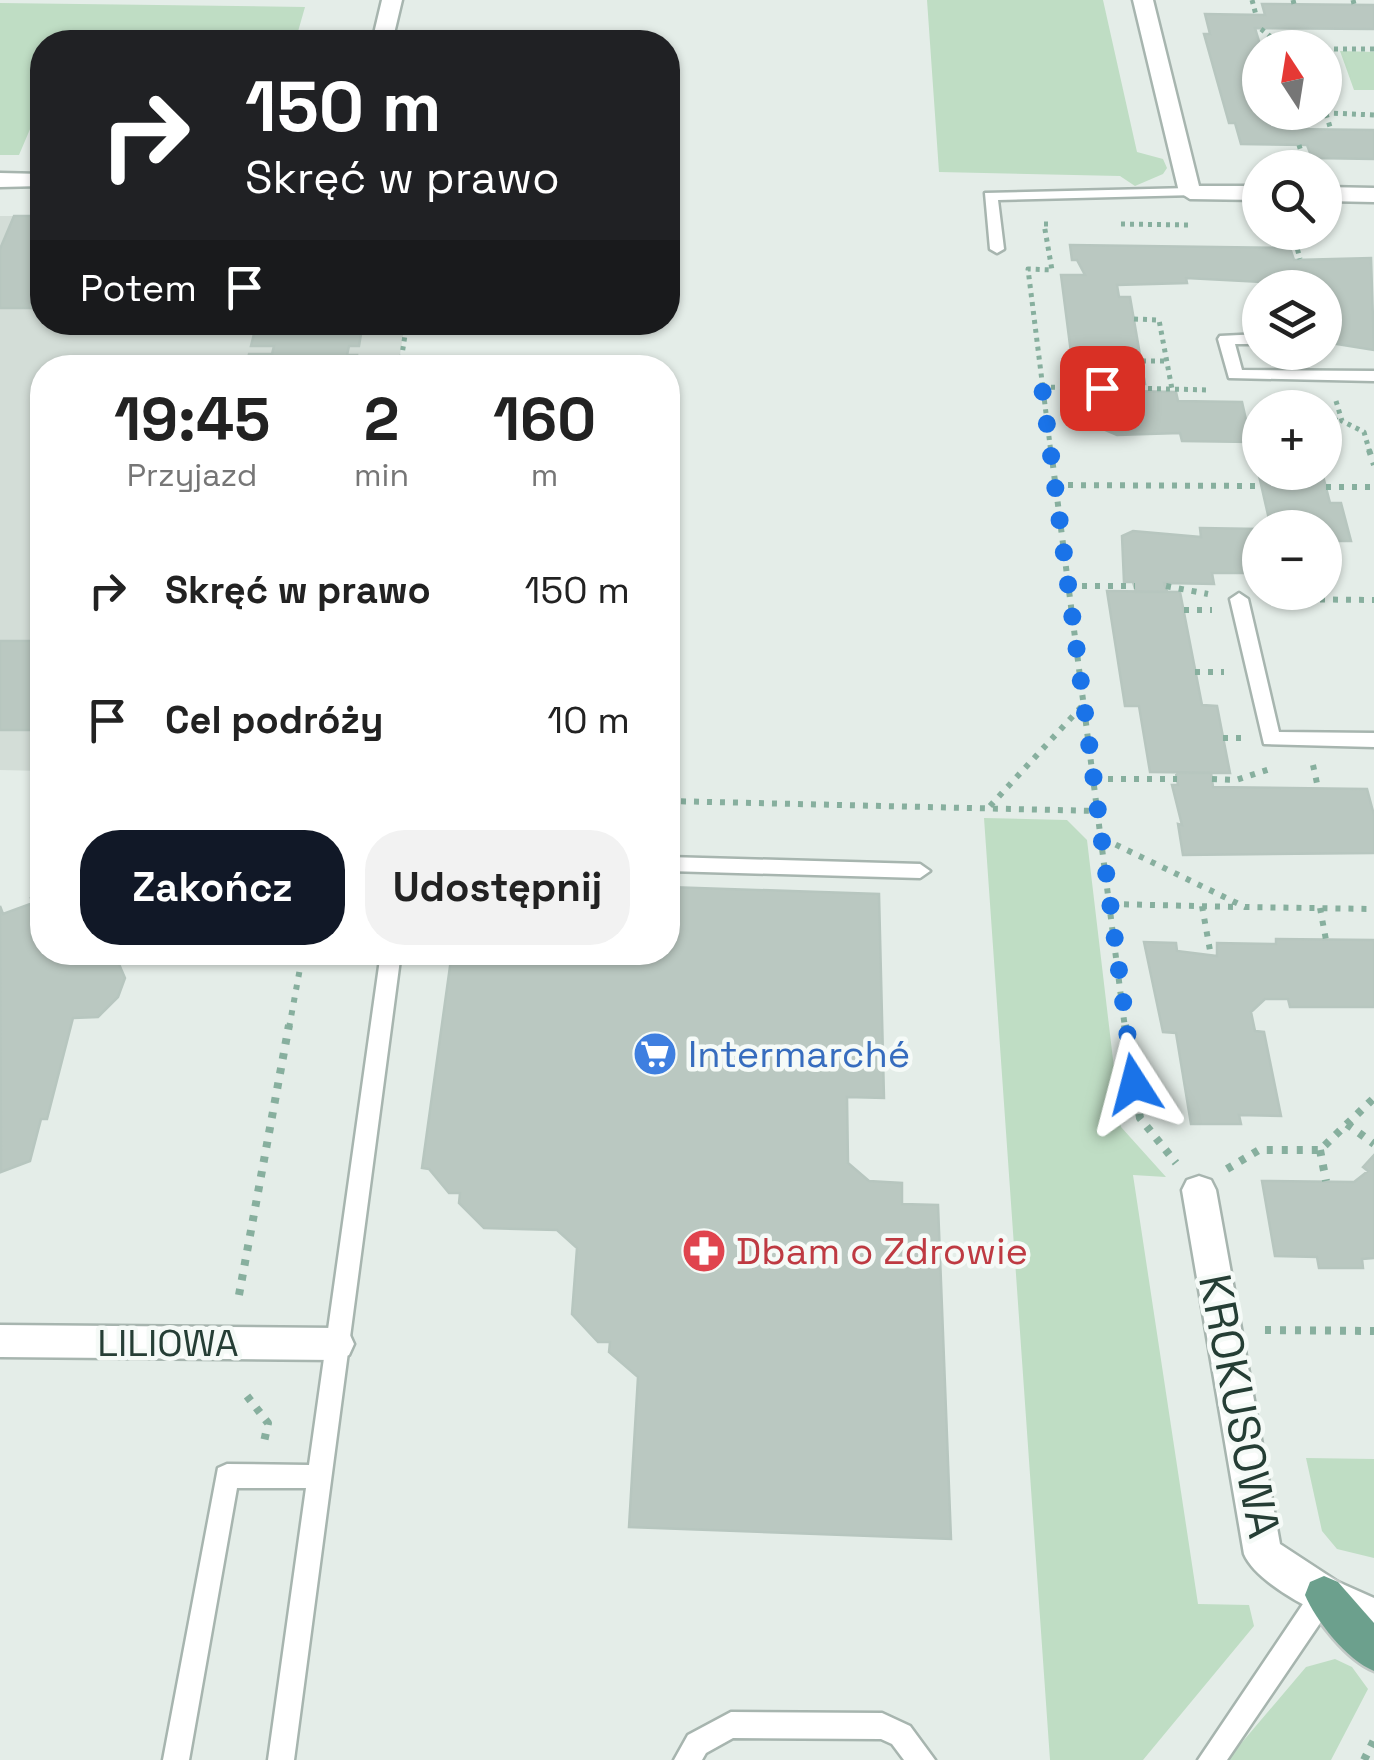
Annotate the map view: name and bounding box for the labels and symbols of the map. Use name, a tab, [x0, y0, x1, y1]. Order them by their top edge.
north arrow	[1242, 30, 1342, 130]
pin	[1060, 346, 1145, 431]
place label: Intermarché	[688, 1030, 910, 1078]
supermarket icon: Intermarché	[632, 1031, 678, 1077]
position arrow	[1082, 1032, 1186, 1136]
place label: Dbam o Zdrowie	[736, 1227, 1028, 1275]
pharmacy icon: Dbam o Zdrowie	[681, 1228, 727, 1274]
street label: KROKUSOWA	[1186, 1269, 1293, 1543]
street label: LILIOWA	[97, 1319, 239, 1367]

